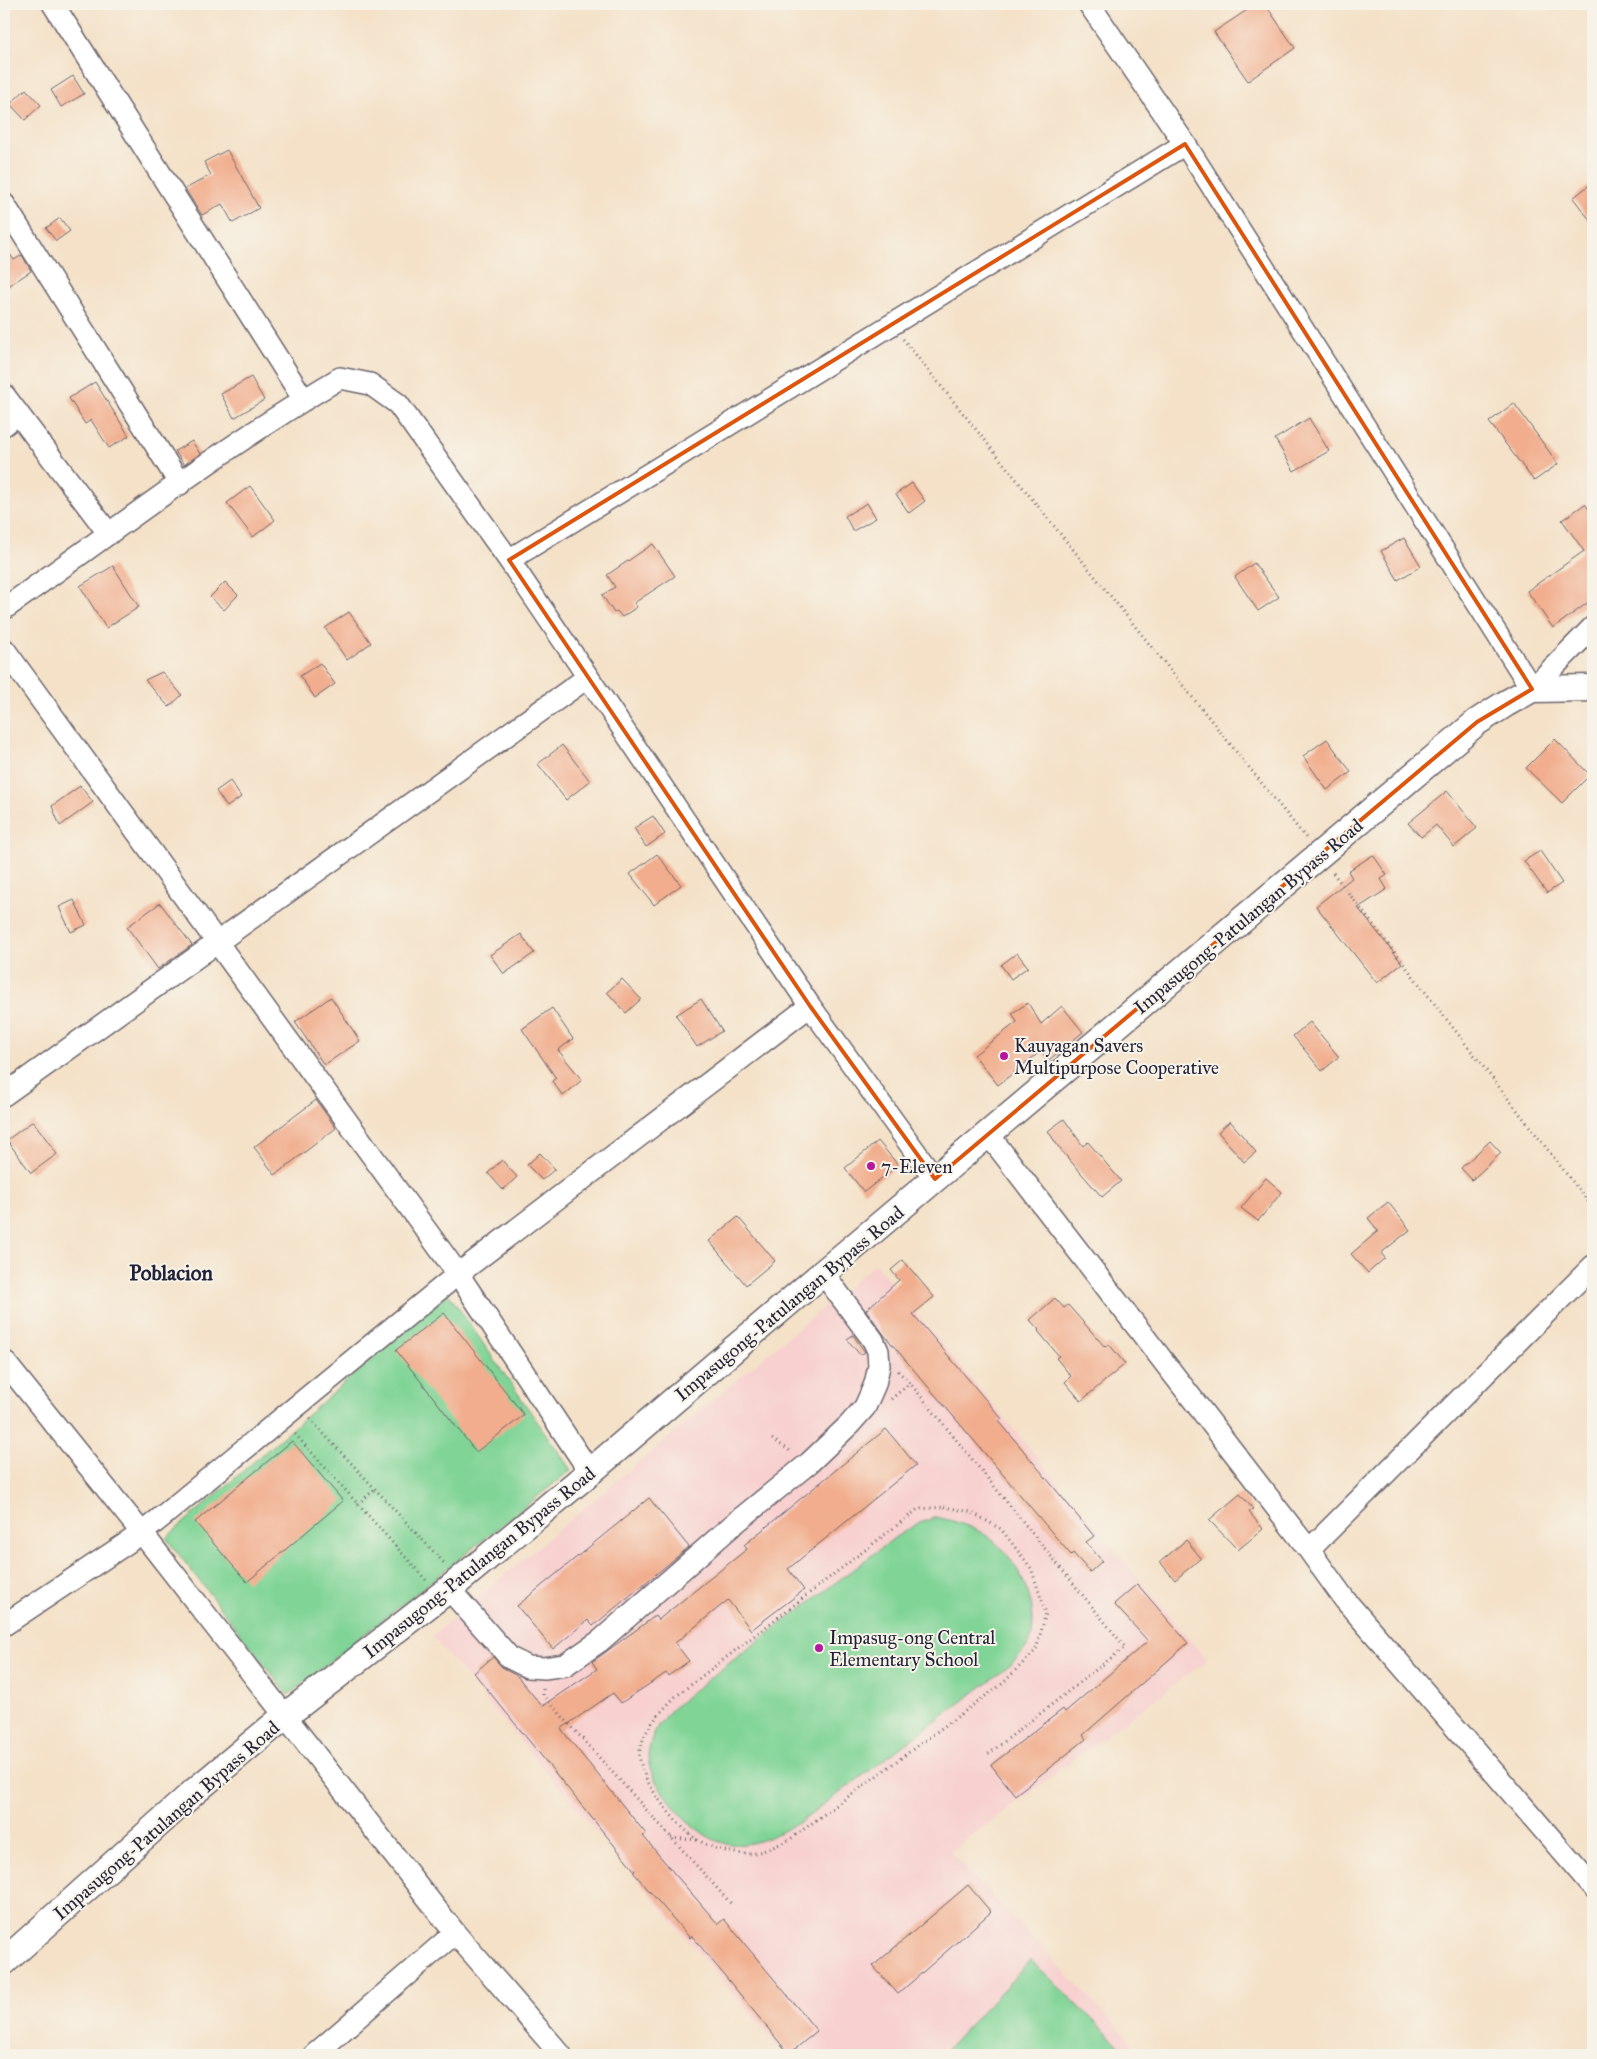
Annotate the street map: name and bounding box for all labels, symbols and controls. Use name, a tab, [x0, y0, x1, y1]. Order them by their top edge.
street label: Impasugong-Patulangan Bypass Road	[1129, 814, 1368, 1020]
place label: Kauyagan Savers Multipurpose Cooperative	[1014, 1034, 1219, 1079]
marker: Kauyagan Savers Multipurpose Cooperative	[998, 1050, 1010, 1062]
place label: 7-Eleven	[881, 1155, 953, 1178]
marker: 7-Eleven	[865, 1160, 877, 1172]
street label: Impasugong-Patulangan Bypass Road	[670, 1201, 909, 1407]
district label: Poblacion	[129, 1260, 213, 1286]
street label: Impasugong-Patulangan Bypass Road	[359, 1461, 601, 1664]
place label: Impasug-ong Central Elementary School	[829, 1626, 996, 1671]
marker: Impasug-ong Central Elementary School	[813, 1642, 825, 1654]
street label: Impasugong-Patulangan Bypass Road	[49, 1716, 285, 1925]

